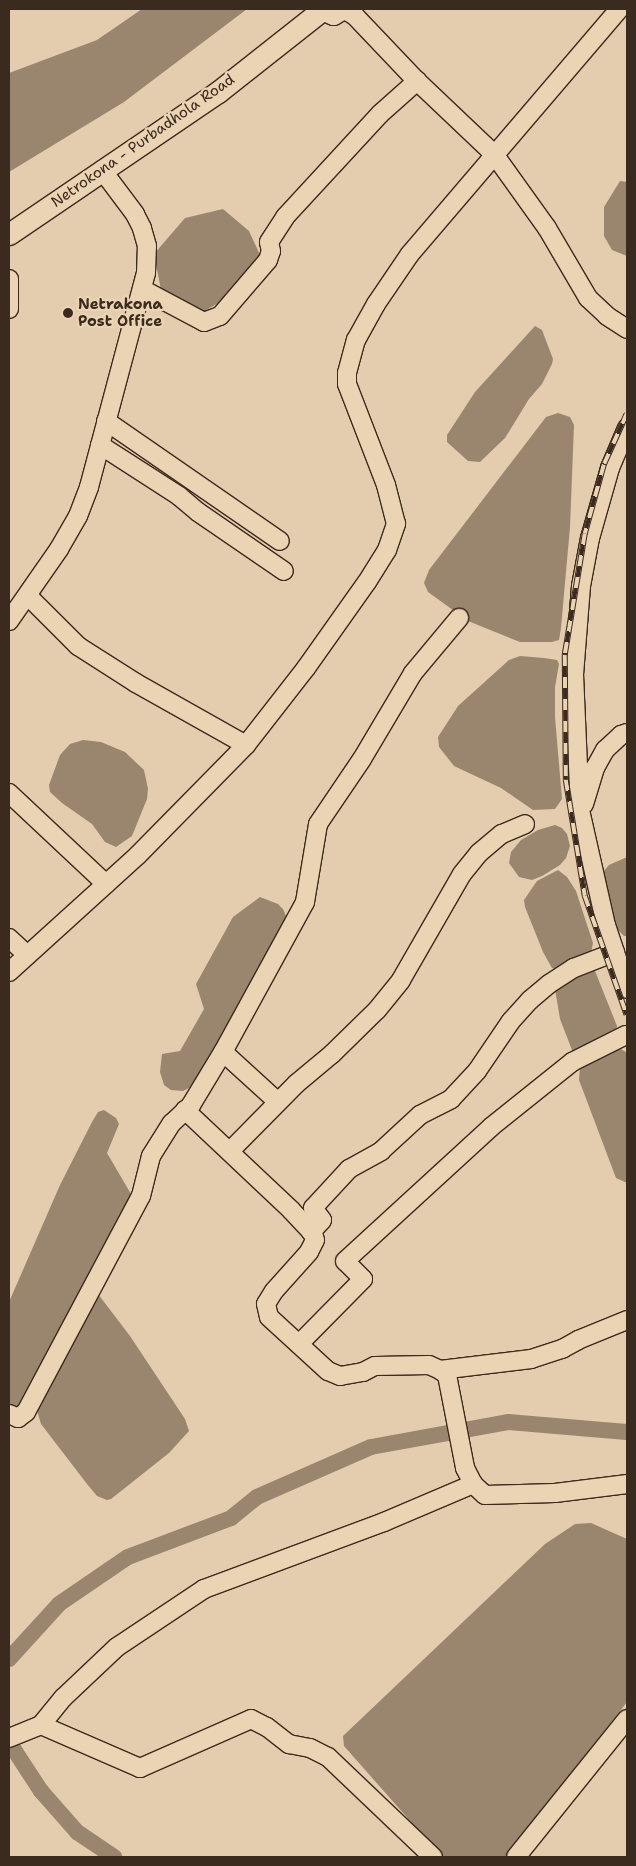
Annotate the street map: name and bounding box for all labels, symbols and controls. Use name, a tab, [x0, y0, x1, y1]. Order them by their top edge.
street label: Netrokona - Purbadhola Road	[48, 71, 238, 211]
place label: Netrakona Post Office	[78, 295, 163, 330]
marker: Netrakona Post Office	[62, 307, 74, 319]

